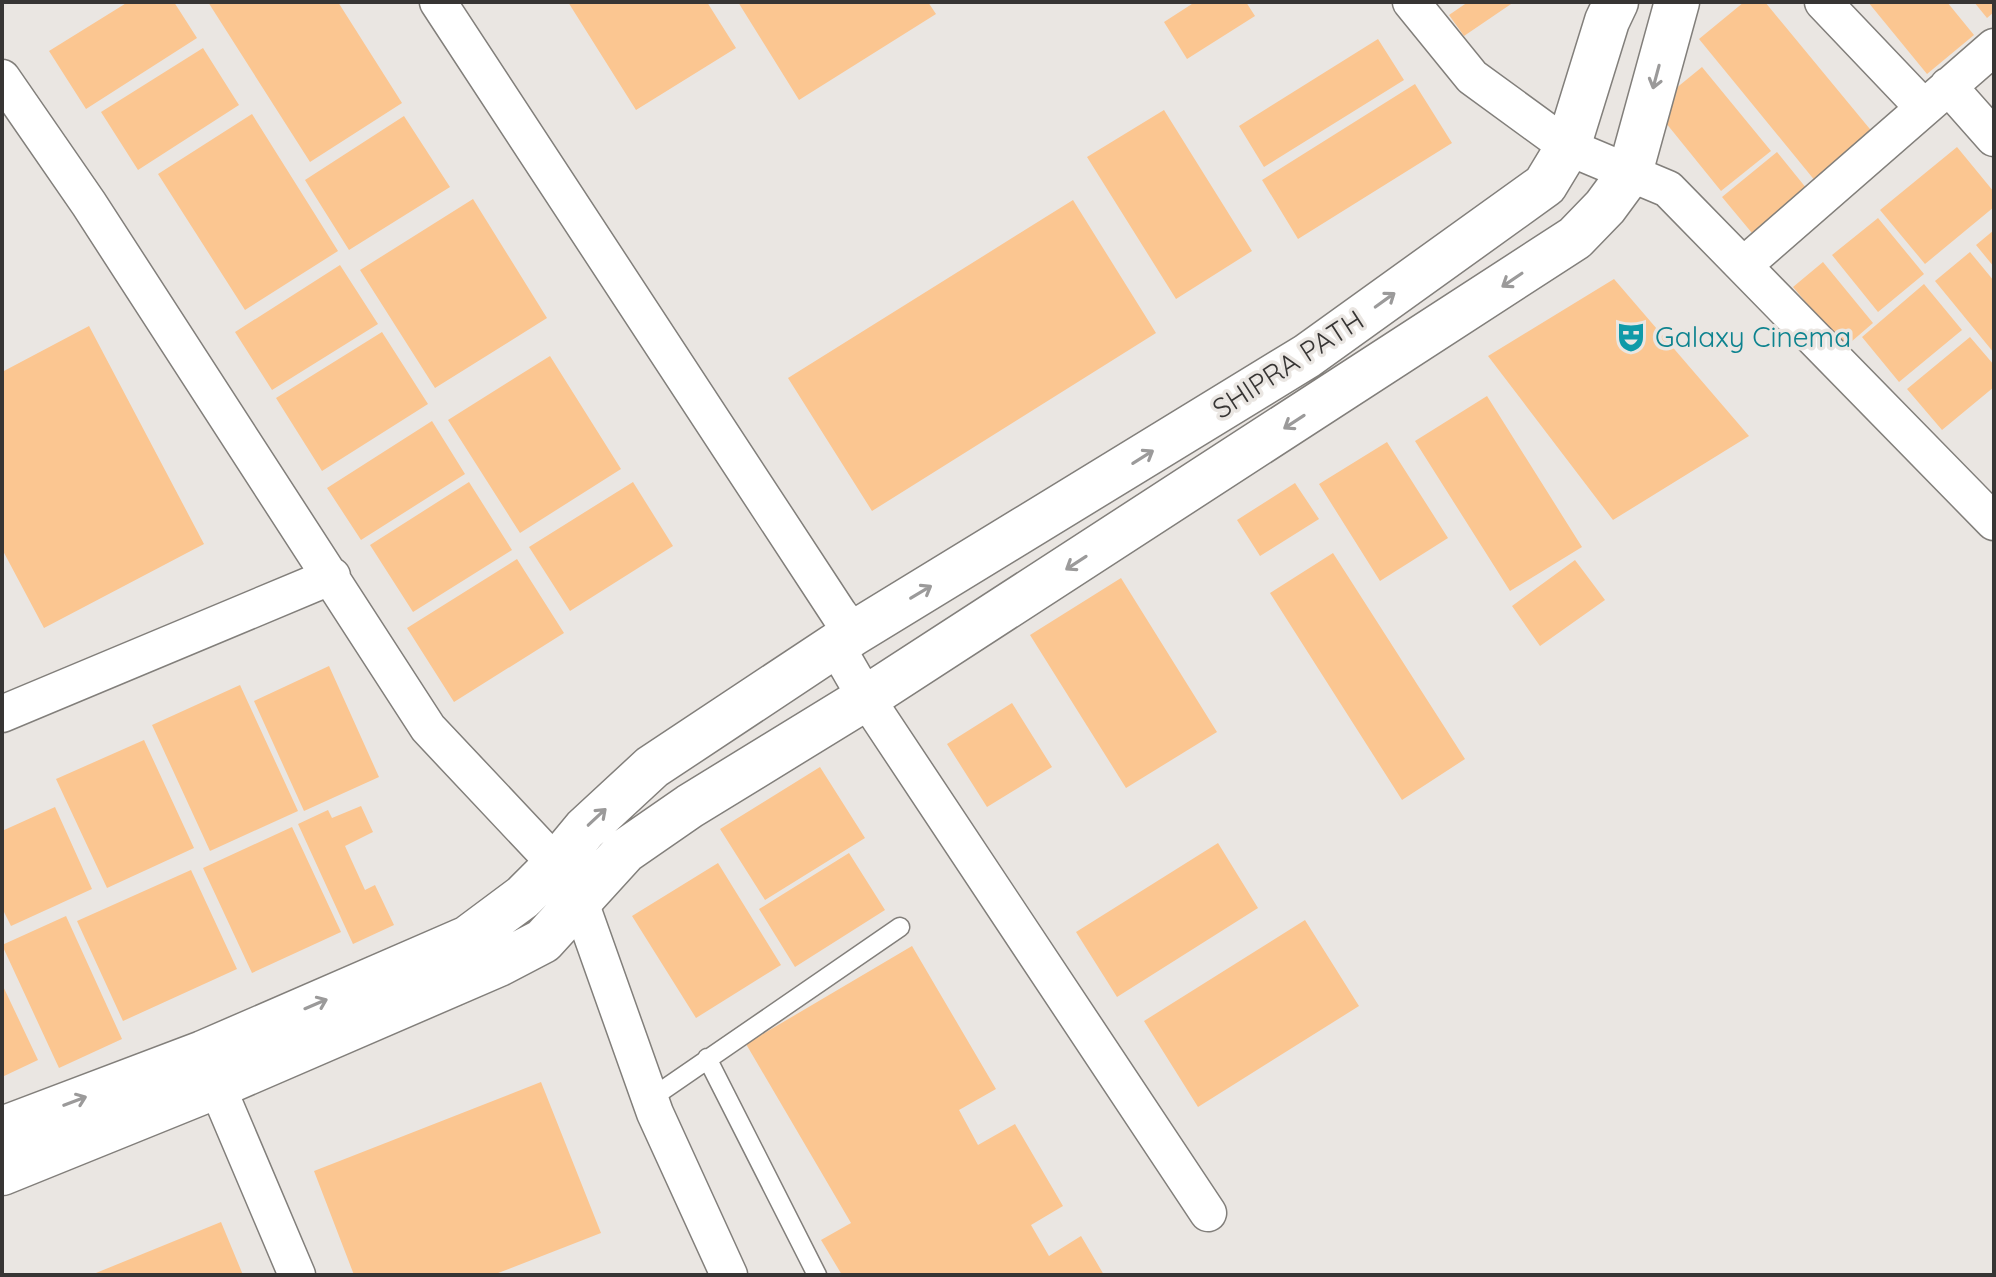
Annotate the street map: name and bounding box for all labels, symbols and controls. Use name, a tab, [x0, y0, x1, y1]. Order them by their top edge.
one-way arrow	[1648, 64, 1663, 90]
one-way arrow	[1502, 272, 1524, 288]
one-way arrow	[1373, 292, 1395, 308]
street label: SHIPRA PATH	[1205, 302, 1370, 425]
place label: Galaxy Cinema	[1655, 319, 1851, 354]
theatre icon: Galaxy Cinema	[1614, 320, 1648, 354]
one-way arrow	[1284, 413, 1306, 430]
one-way arrow	[1131, 449, 1154, 465]
one-way arrow	[1065, 555, 1088, 571]
one-way arrow	[909, 584, 932, 600]
one-way arrow	[587, 808, 607, 826]
one-way arrow	[303, 996, 328, 1011]
one-way arrow	[62, 1093, 87, 1107]

